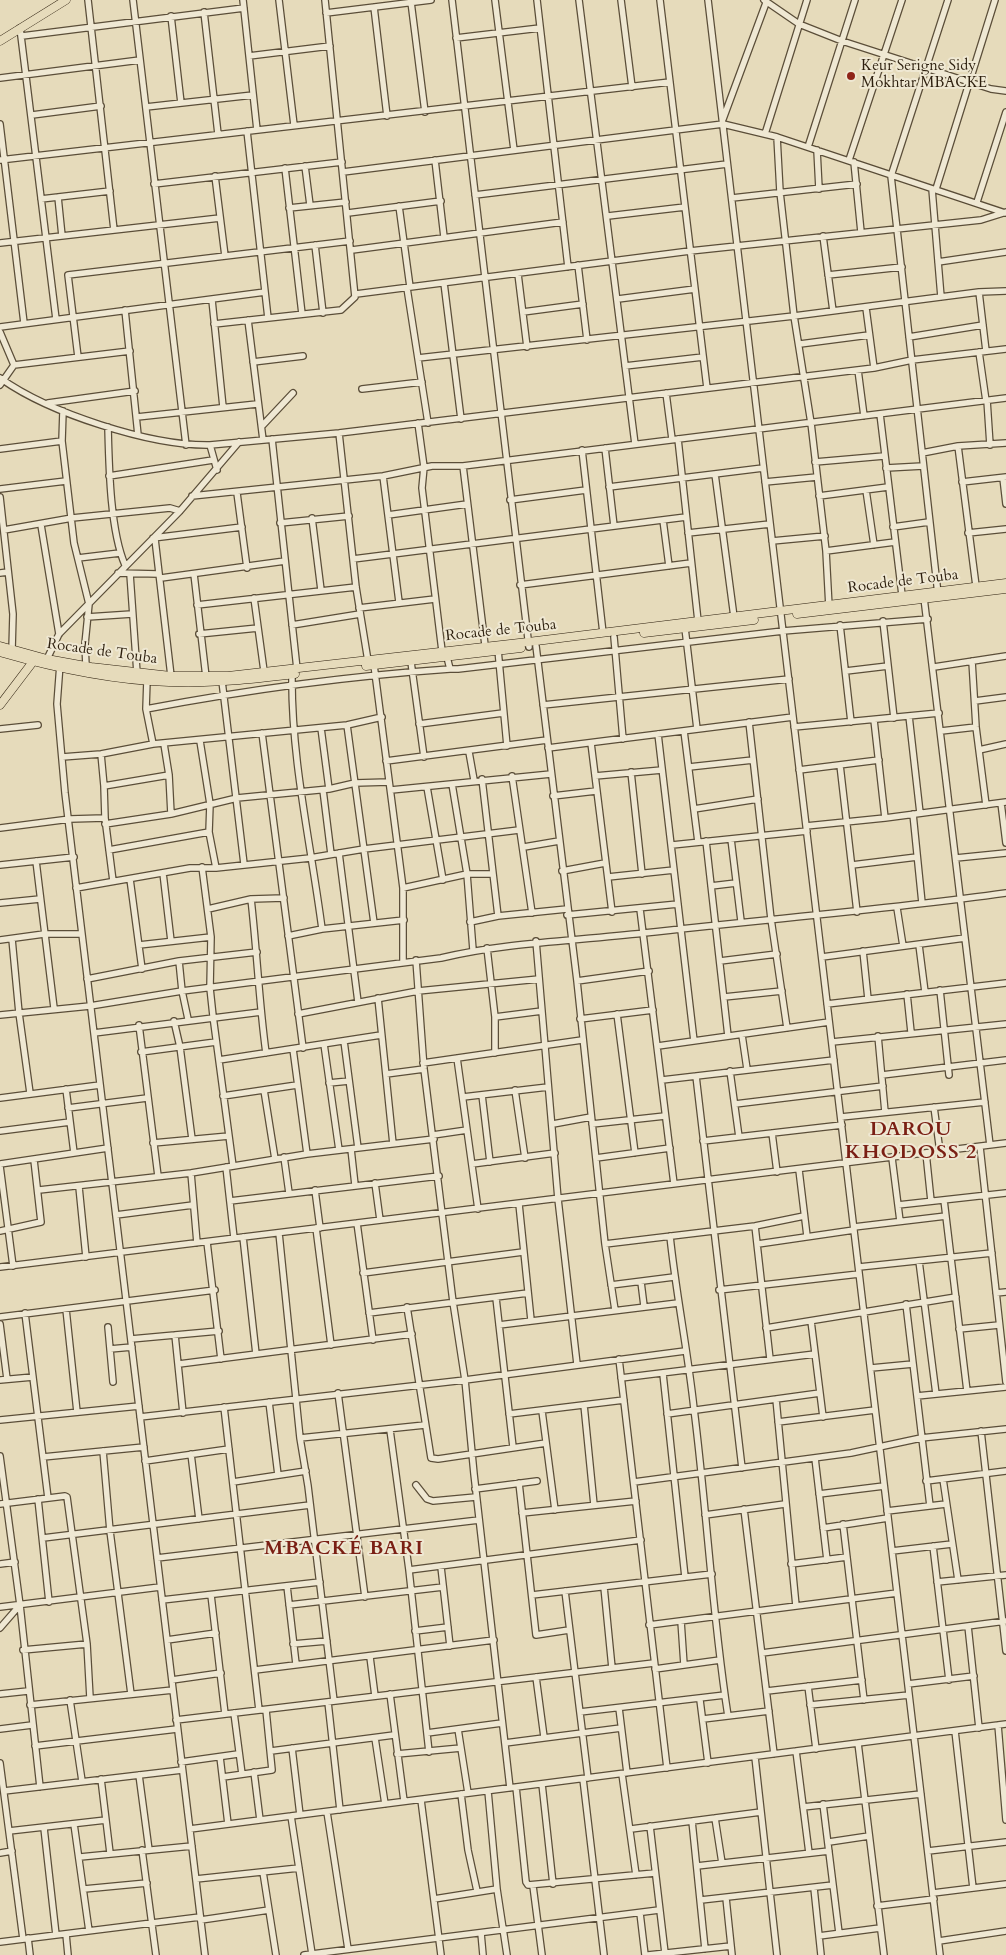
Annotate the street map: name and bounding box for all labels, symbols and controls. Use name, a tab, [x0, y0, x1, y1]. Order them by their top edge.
place label: Keur Serigne Sidy Mokhtar MBACKE	[861, 58, 987, 93]
marker: Keur Serigne Sidy Mokhtar MBACKE	[845, 70, 857, 82]
street label: Rocade de Touba	[847, 566, 959, 598]
street label: Rocade de Touba	[445, 616, 557, 646]
street label: Rocade de Touba	[46, 635, 158, 669]
district label: DAROU KHODOSS 2	[844, 1118, 978, 1165]
district label: MBACKÉ BARI	[263, 1537, 425, 1561]

